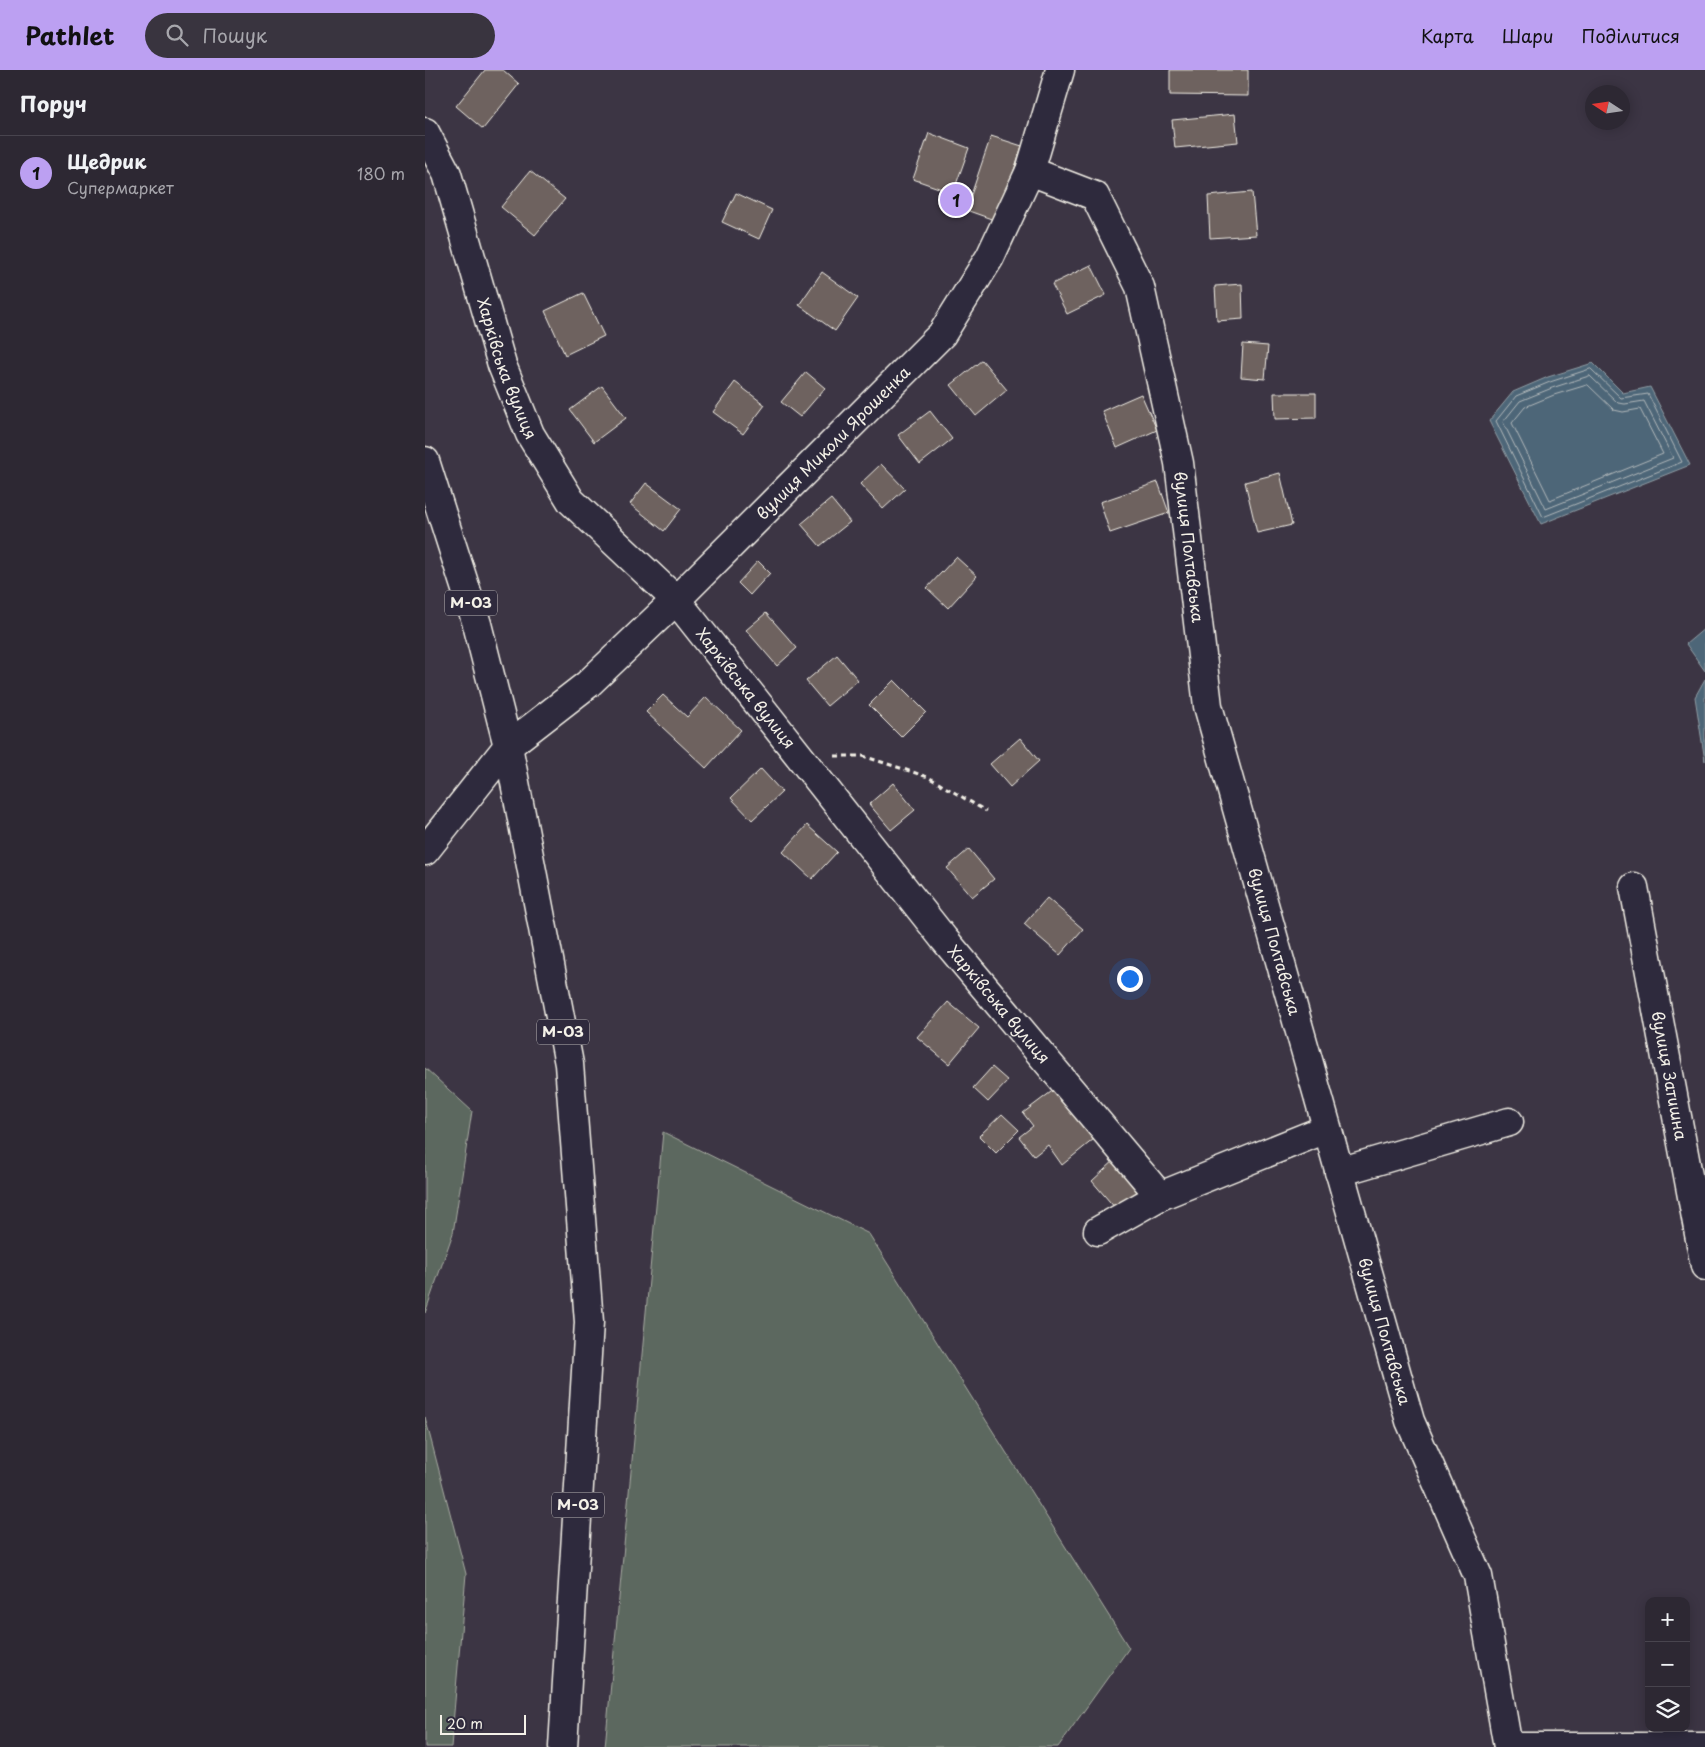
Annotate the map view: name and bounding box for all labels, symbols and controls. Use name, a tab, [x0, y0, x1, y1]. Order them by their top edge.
search box	[145, 13, 495, 58]
text: Pathlet	[25, 17, 115, 53]
icon: search	[163, 21, 191, 49]
text: Пошук	[203, 21, 267, 49]
text: Карта	[1421, 22, 1474, 49]
text: Шари	[1502, 22, 1554, 49]
text: Поділитися	[1582, 22, 1680, 49]
north arrow	[1585, 85, 1630, 130]
text: Поруч	[20, 87, 87, 119]
text: Щедрик	[67, 147, 146, 175]
text: 1	[32, 161, 40, 185]
text: 180 m	[357, 161, 405, 185]
text: Супермаркет	[67, 175, 174, 199]
pin: 1	[940, 181, 972, 219]
street label: Харківська вулиця	[472, 295, 543, 444]
street label: вулиця Миколи Ярошенка	[750, 360, 915, 524]
street label: вулиця Полтавська	[1169, 470, 1211, 624]
road number: М-03	[445, 590, 497, 616]
street label: Харківська вулиця	[691, 622, 802, 753]
street label: вулиця Полтавська	[1243, 865, 1308, 1018]
street label: Харківська вулиця	[943, 939, 1057, 1068]
your location	[1117, 966, 1143, 992]
street label: вулиця Затишна	[1647, 1009, 1694, 1142]
road number: М-03	[537, 1020, 589, 1044]
street label: вулиця Полтавська	[1353, 1255, 1418, 1408]
road number: М-03	[552, 1492, 604, 1518]
map controls	[1645, 1597, 1690, 1732]
button: +	[1645, 1597, 1690, 1642]
button: −	[1645, 1642, 1690, 1687]
button: layers	[1645, 1687, 1690, 1732]
scale bar	[440, 1712, 526, 1735]
text: 20 m	[447, 1713, 483, 1734]

